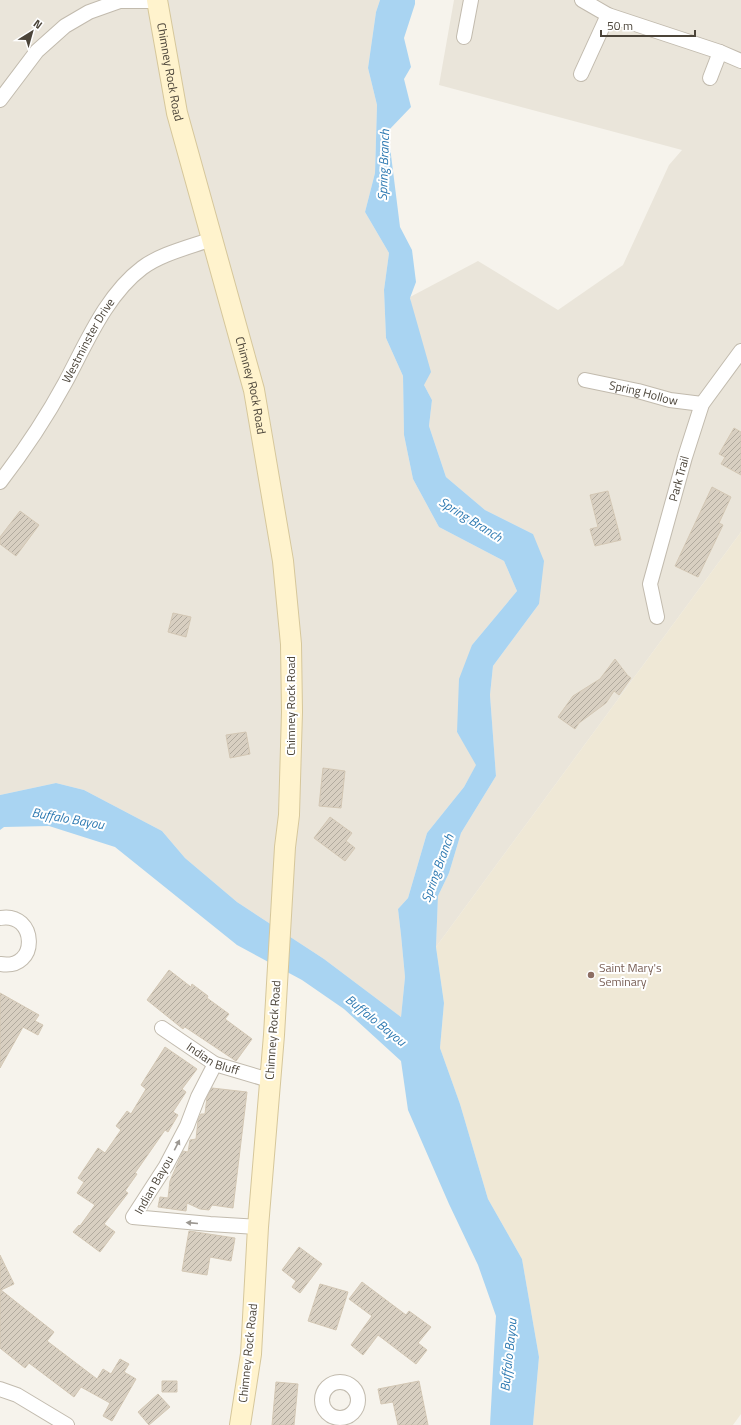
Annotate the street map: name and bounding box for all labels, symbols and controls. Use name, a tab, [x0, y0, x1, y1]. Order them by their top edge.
north arrow	[12, 12, 52, 52]
scale bar	[601, 12, 695, 38]
text: N	[30, 15, 46, 33]
text: 50 m	[607, 16, 633, 35]
street label: Chimney Rock Road	[152, 21, 189, 123]
water label: Spring Branch	[372, 128, 394, 201]
street label: Westminster Drive	[57, 294, 119, 386]
street label: Chimney Rock Road	[231, 334, 271, 436]
street label: Spring Hollow	[608, 375, 679, 410]
street label: Park Trail	[663, 454, 694, 503]
water label: Spring Branch	[435, 492, 507, 547]
street label: Chimney Rock Road	[281, 656, 300, 756]
water label: Buffalo Bayou	[30, 802, 107, 834]
water label: Spring Branch	[415, 831, 459, 905]
place label: Saint Mary's Seminary	[599, 958, 662, 991]
marker: Saint Mary's Seminary	[586, 970, 596, 980]
street label: Chimney Rock Road	[260, 980, 285, 1080]
water label: Buffalo Bayou	[341, 989, 412, 1052]
street label: Indian Bluff	[183, 1037, 242, 1080]
one-way arrow	[174, 1139, 180, 1151]
street label: Indian Bayou	[129, 1152, 178, 1218]
one-way arrow	[186, 1219, 198, 1226]
street label: Chimney Rock Road	[233, 1302, 262, 1404]
water label: Buffalo Bayou	[494, 1316, 522, 1392]

